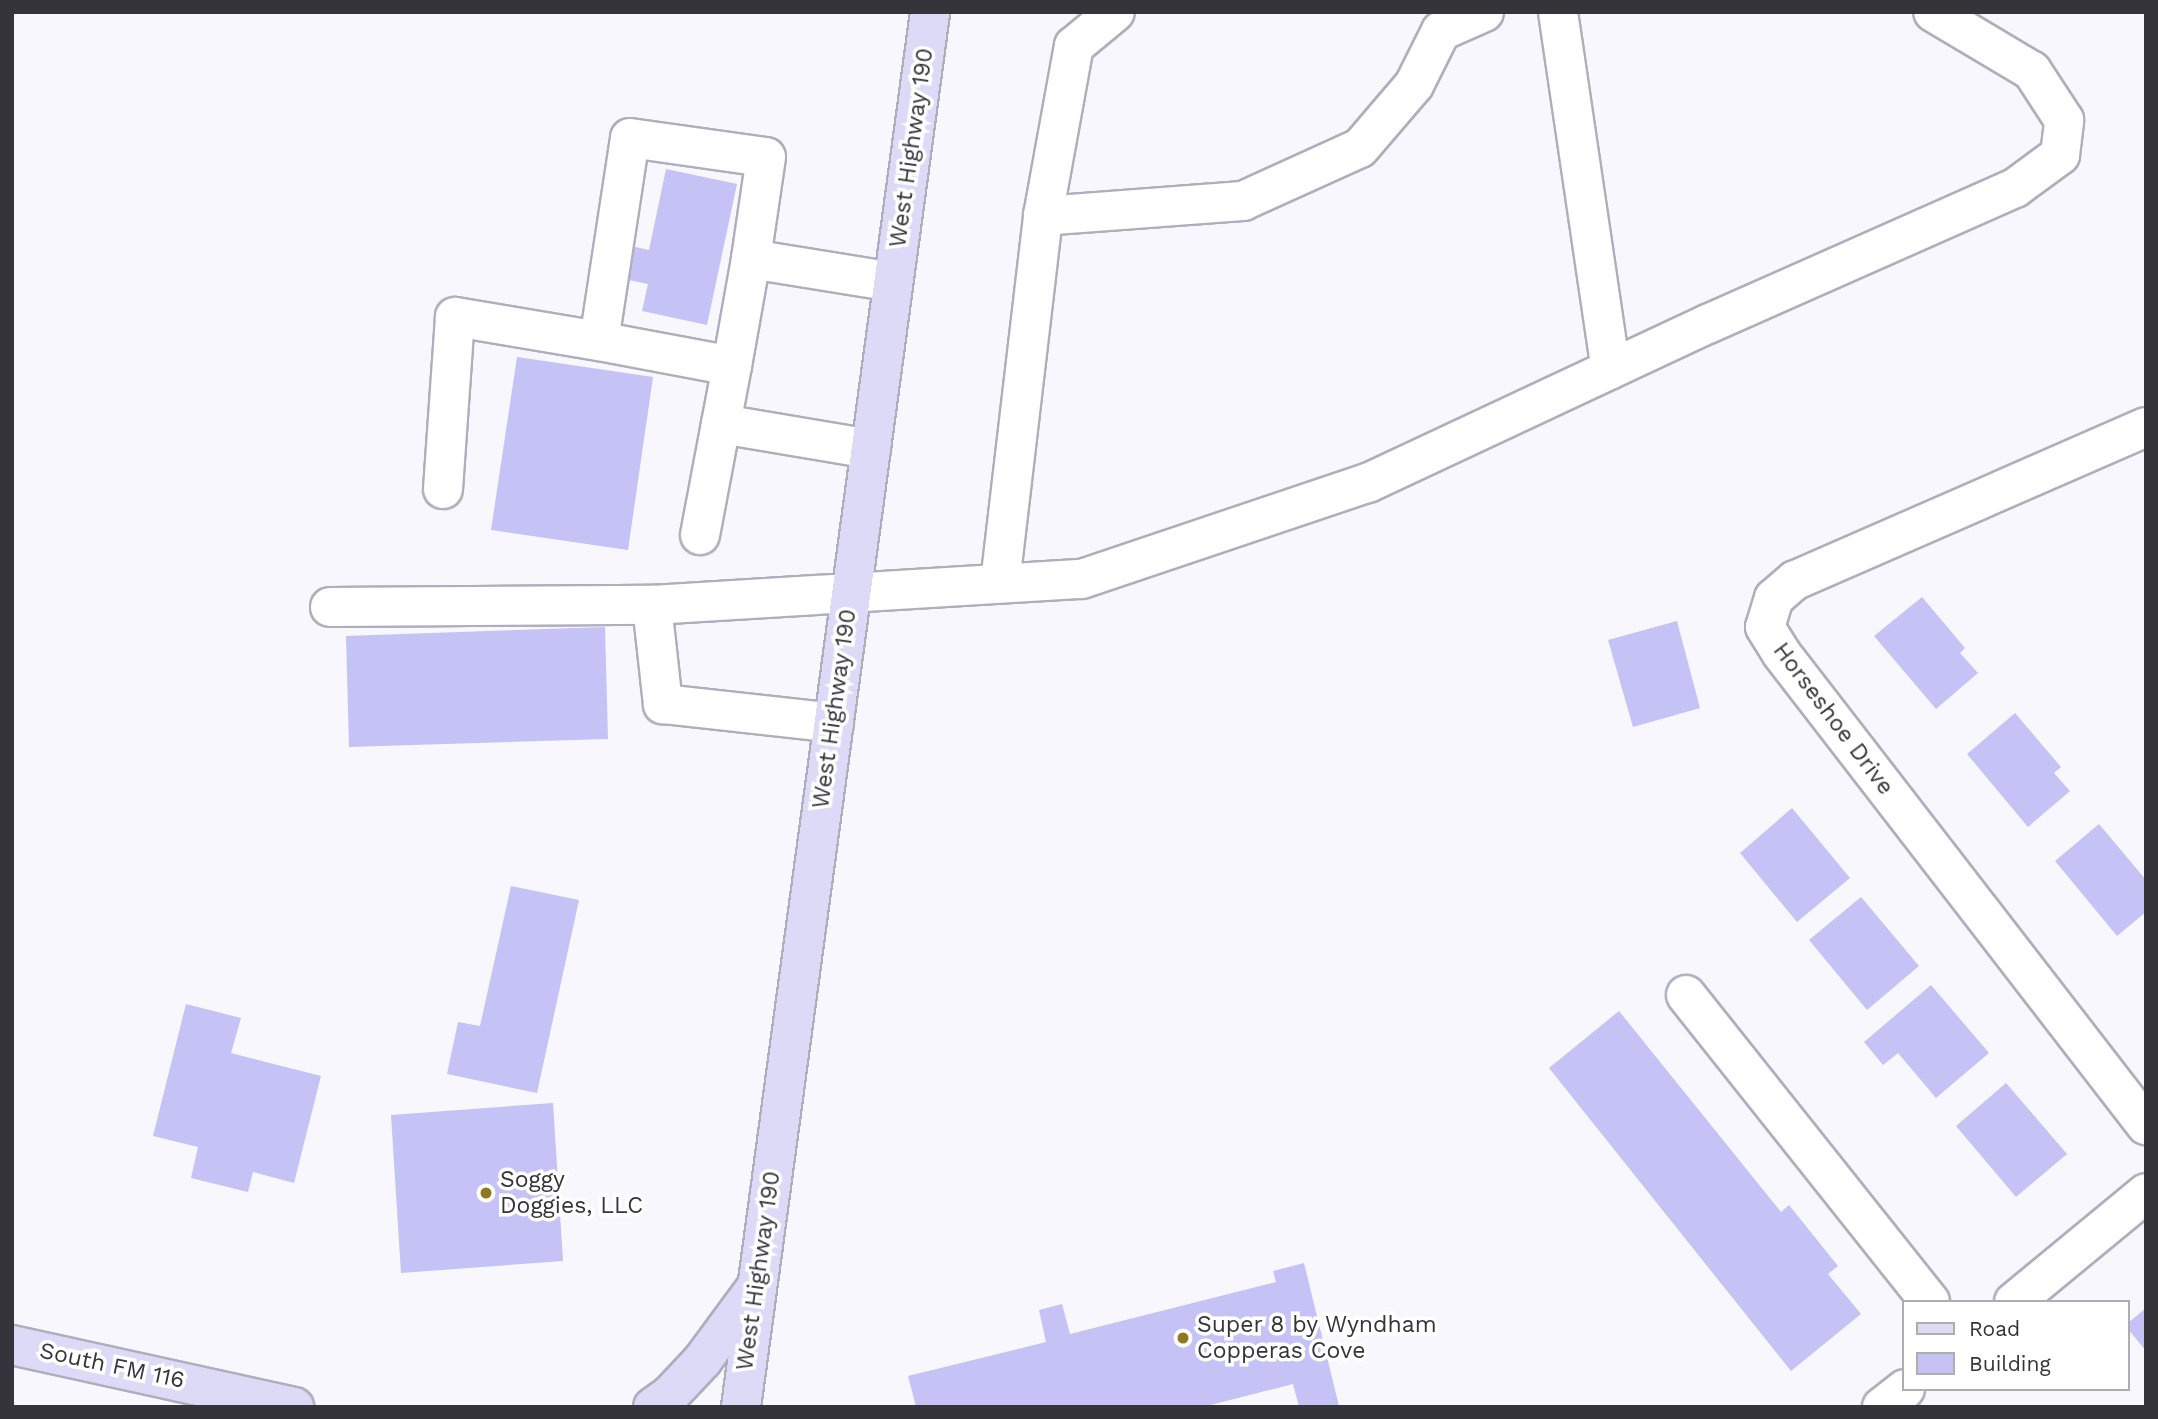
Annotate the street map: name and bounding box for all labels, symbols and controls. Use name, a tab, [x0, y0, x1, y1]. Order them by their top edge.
street label: West Highway 190	[884, 46, 940, 250]
street label: West Highway 190	[807, 607, 863, 811]
street label: Horseshoe Drive	[1767, 638, 1899, 800]
place label: Soggy Doggies, LLC	[500, 1166, 643, 1220]
street label: West Highway 190	[731, 1169, 787, 1373]
marker: Soggy Doggies, LLC	[478, 1185, 494, 1201]
legend	[1902, 1300, 2130, 1391]
place label: Super 8 by Wyndham Copperas Cove	[1197, 1311, 1438, 1365]
text: Road	[1969, 1316, 2020, 1341]
marker: Super 8 by Wyndham Copperas Cove	[1175, 1330, 1191, 1346]
street label: South FM 116	[37, 1337, 187, 1395]
text: Building	[1969, 1351, 2051, 1376]

